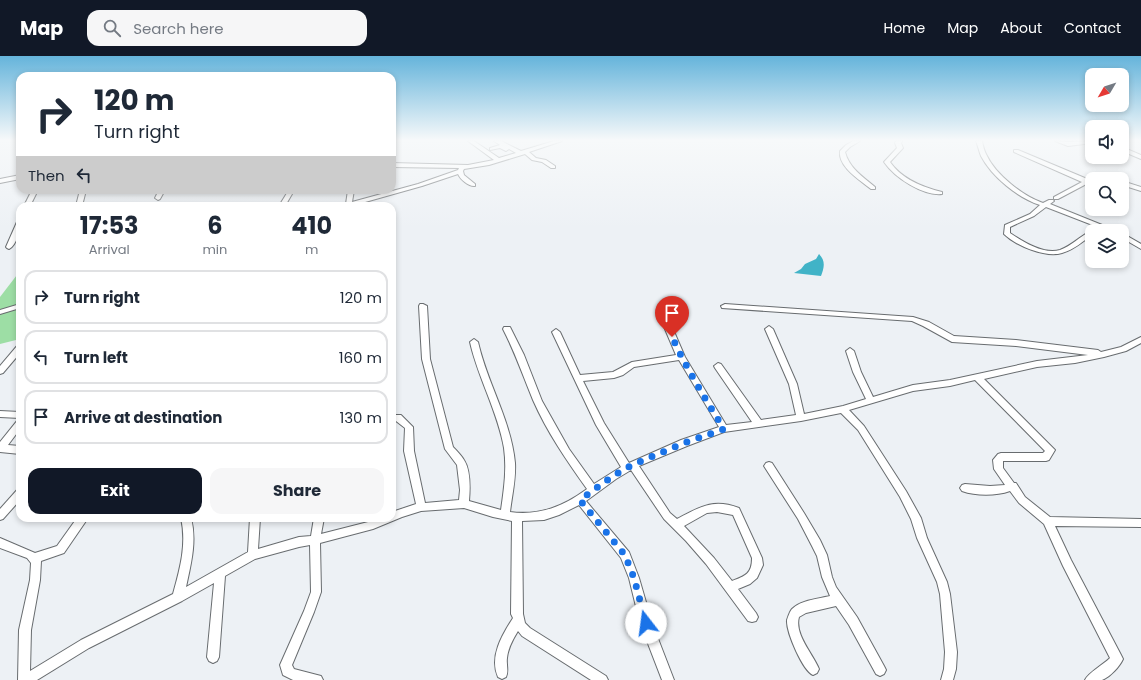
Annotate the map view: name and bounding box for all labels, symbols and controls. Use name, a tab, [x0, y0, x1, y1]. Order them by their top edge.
search box	[87, 10, 367, 46]
text: Map	[20, 15, 63, 42]
icon: search	[101, 17, 123, 39]
text: Search here	[133, 18, 224, 39]
text: Home	[883, 18, 925, 38]
text: Map	[947, 18, 978, 38]
text: About	[1000, 18, 1042, 38]
text: Contact	[1064, 18, 1121, 38]
north arrow	[1085, 68, 1129, 112]
map controls	[1085, 68, 1129, 268]
text: 120 m	[94, 81, 174, 120]
icon: right	[28, 88, 80, 140]
text: Turn right	[94, 119, 180, 144]
button: sound	[1085, 120, 1129, 164]
icon: left	[73, 164, 95, 186]
text: Then	[28, 165, 65, 186]
button: search	[1085, 172, 1129, 216]
text: 17:53	[80, 209, 139, 242]
text: 6	[207, 209, 223, 242]
text: 410	[291, 209, 332, 242]
button: layers	[1085, 224, 1129, 268]
text: Arrival	[89, 240, 130, 259]
text: min	[202, 240, 227, 259]
text: m	[305, 240, 318, 259]
icon: right	[30, 286, 52, 308]
text: Turn right	[64, 287, 140, 308]
text: 120 m	[340, 287, 382, 308]
pin	[655, 296, 689, 337]
icon: arrive	[661, 302, 683, 324]
icon: left	[30, 346, 52, 368]
text: Turn left	[64, 347, 128, 368]
text: 160 m	[339, 347, 382, 368]
icon: arrive	[30, 406, 52, 428]
text: Arrive at destination	[64, 407, 222, 428]
text: 130 m	[339, 407, 382, 428]
button: Exit	[28, 468, 202, 514]
button: Share	[210, 468, 384, 514]
position arrow	[625, 602, 667, 644]

